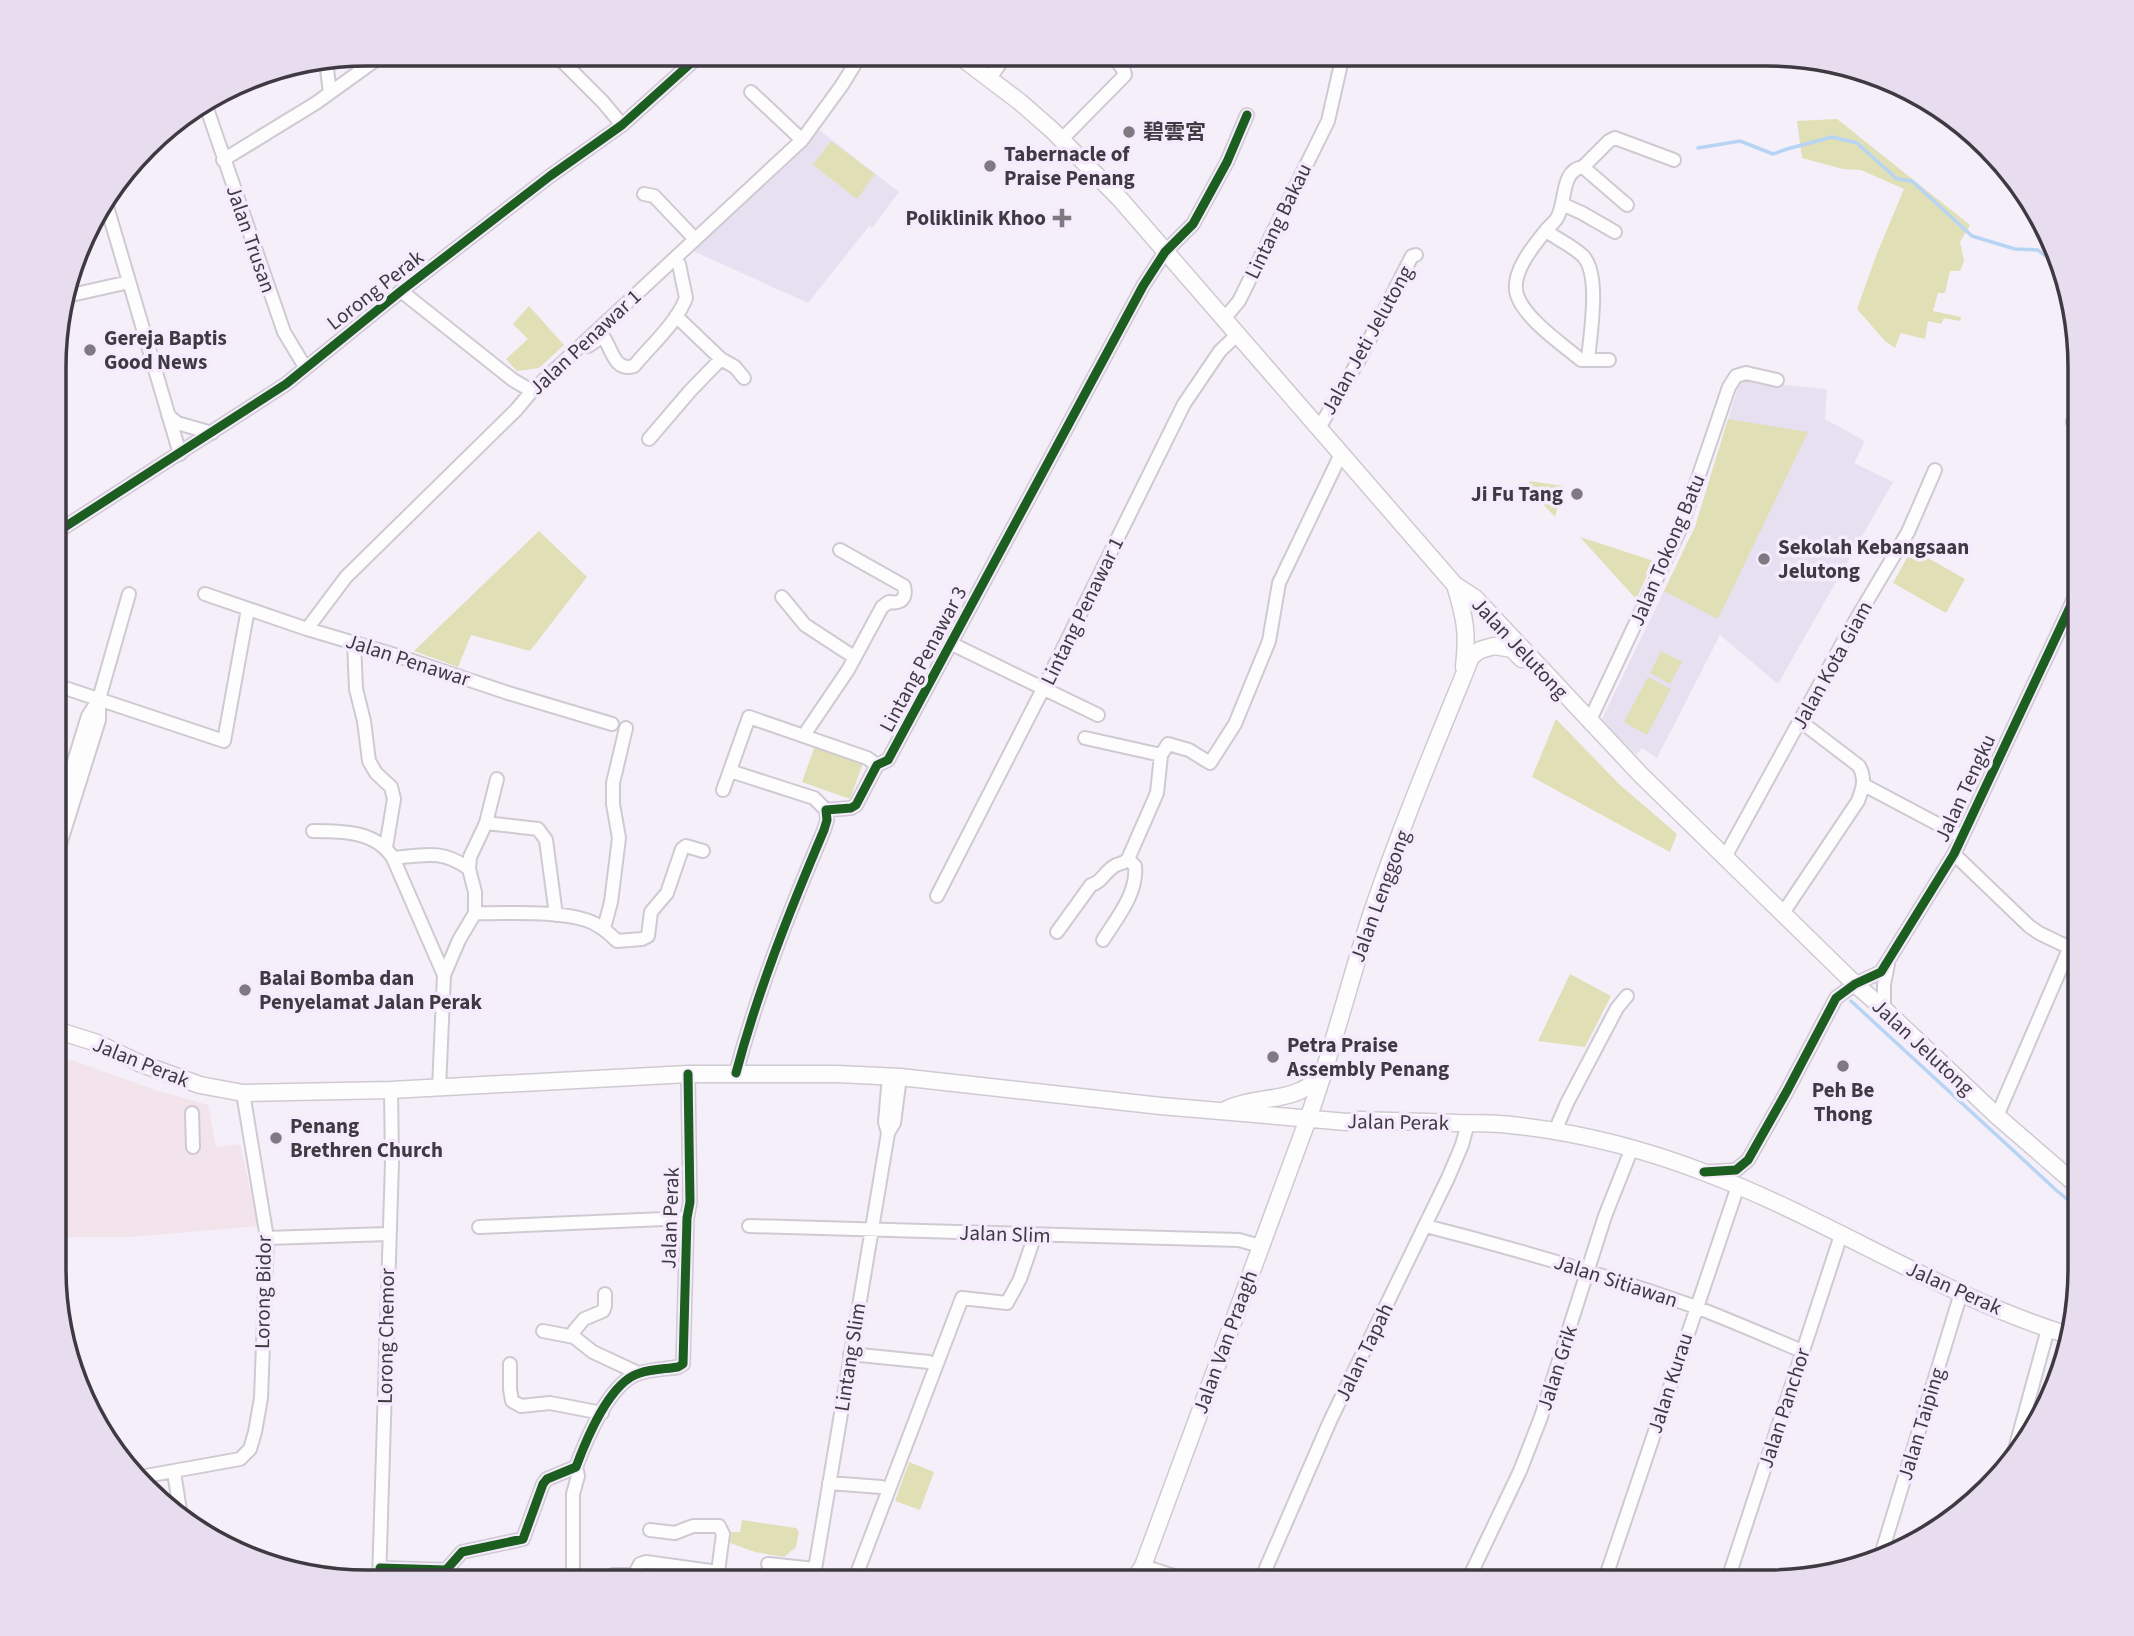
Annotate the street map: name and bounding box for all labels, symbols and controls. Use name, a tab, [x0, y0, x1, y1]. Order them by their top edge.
place label: 碧雲宮	[1143, 117, 1206, 147]
marker: 碧雲宮	[1121, 124, 1137, 140]
place label: Tabernacle of Praise Penang	[1004, 139, 1135, 193]
marker: Tabernacle of Praise Penang	[982, 158, 998, 174]
street label: Lintang Bakau	[1237, 158, 1319, 284]
street label: Jalan Trusan	[219, 181, 283, 297]
place label: Poliklinik Khoo	[905, 203, 1046, 233]
marker: Poliklinik Khoo	[1052, 208, 1072, 228]
street label: Lorong Perak	[320, 242, 430, 337]
street label: Jalan Jeti Jelutong	[1314, 260, 1421, 420]
street label: Jalan Penawar 1	[522, 282, 648, 402]
place label: Gereja Baptis Good News	[104, 323, 227, 377]
marker: Gereja Baptis Good News	[82, 342, 98, 358]
street label: Jalan Tokong Batu	[1621, 469, 1713, 631]
place label: Ji Fu Tang	[1471, 479, 1563, 509]
marker: Ji Fu Tang	[1569, 486, 1585, 502]
street label: Lintang Penawar 1	[1033, 532, 1131, 690]
place label: Sekolah Kebangsaan Jelutong	[1778, 532, 1969, 586]
marker: Sekolah Kebangsaan Jelutong	[1756, 551, 1772, 567]
street label: Lintang Penawar 3	[872, 581, 974, 737]
street label: Jalan Jelutong	[1465, 590, 1576, 706]
street label: Jalan Kota Giam	[1784, 595, 1880, 735]
street label: Jalan Penawar	[342, 626, 475, 694]
street label: Jalan Tengku	[1927, 729, 2003, 847]
street label: Jalan Lenggong	[1342, 825, 1418, 966]
place label: Balai Bomba dan Penyelamat Jalan Perak	[259, 963, 482, 1017]
marker: Balai Bomba dan Penyelamat Jalan Perak	[237, 982, 253, 998]
street label: Jalan Jelutong	[1865, 992, 1981, 1103]
street label: Jalan Perak	[88, 1029, 194, 1095]
place label: Petra Praise Assembly Penang	[1286, 1030, 1449, 1084]
marker: Petra Praise Assembly Penang	[1265, 1049, 1281, 1065]
marker: Peh Be Thong	[1835, 1058, 1851, 1074]
place label: Peh Be Thong	[1812, 1075, 1874, 1129]
street label: Jalan Perak	[1347, 1106, 1450, 1138]
place label: Penang Brethren Church	[290, 1111, 443, 1165]
marker: Penang Brethren Church	[268, 1130, 284, 1146]
street label: Jalan Perak	[653, 1166, 687, 1269]
street label: Jalan Slim	[959, 1217, 1051, 1251]
street label: Lorong Bidor	[247, 1234, 279, 1349]
street label: Jalan Sitiawan	[1550, 1247, 1682, 1315]
street label: Jalan Perak	[1901, 1254, 2007, 1323]
street label: Jalan Van Praagh	[1185, 1266, 1265, 1418]
street label: Lorong Chemor	[370, 1267, 402, 1404]
street label: Jalan Tapah	[1327, 1298, 1401, 1406]
street label: Lintang Slim	[827, 1301, 873, 1413]
street label: Jalan Grik	[1529, 1321, 1585, 1415]
street label: Jalan Kurau	[1640, 1329, 1700, 1437]
street label: Jalan Panchor	[1750, 1343, 1818, 1472]
street label: Jalan Taiping	[1890, 1363, 1953, 1484]

